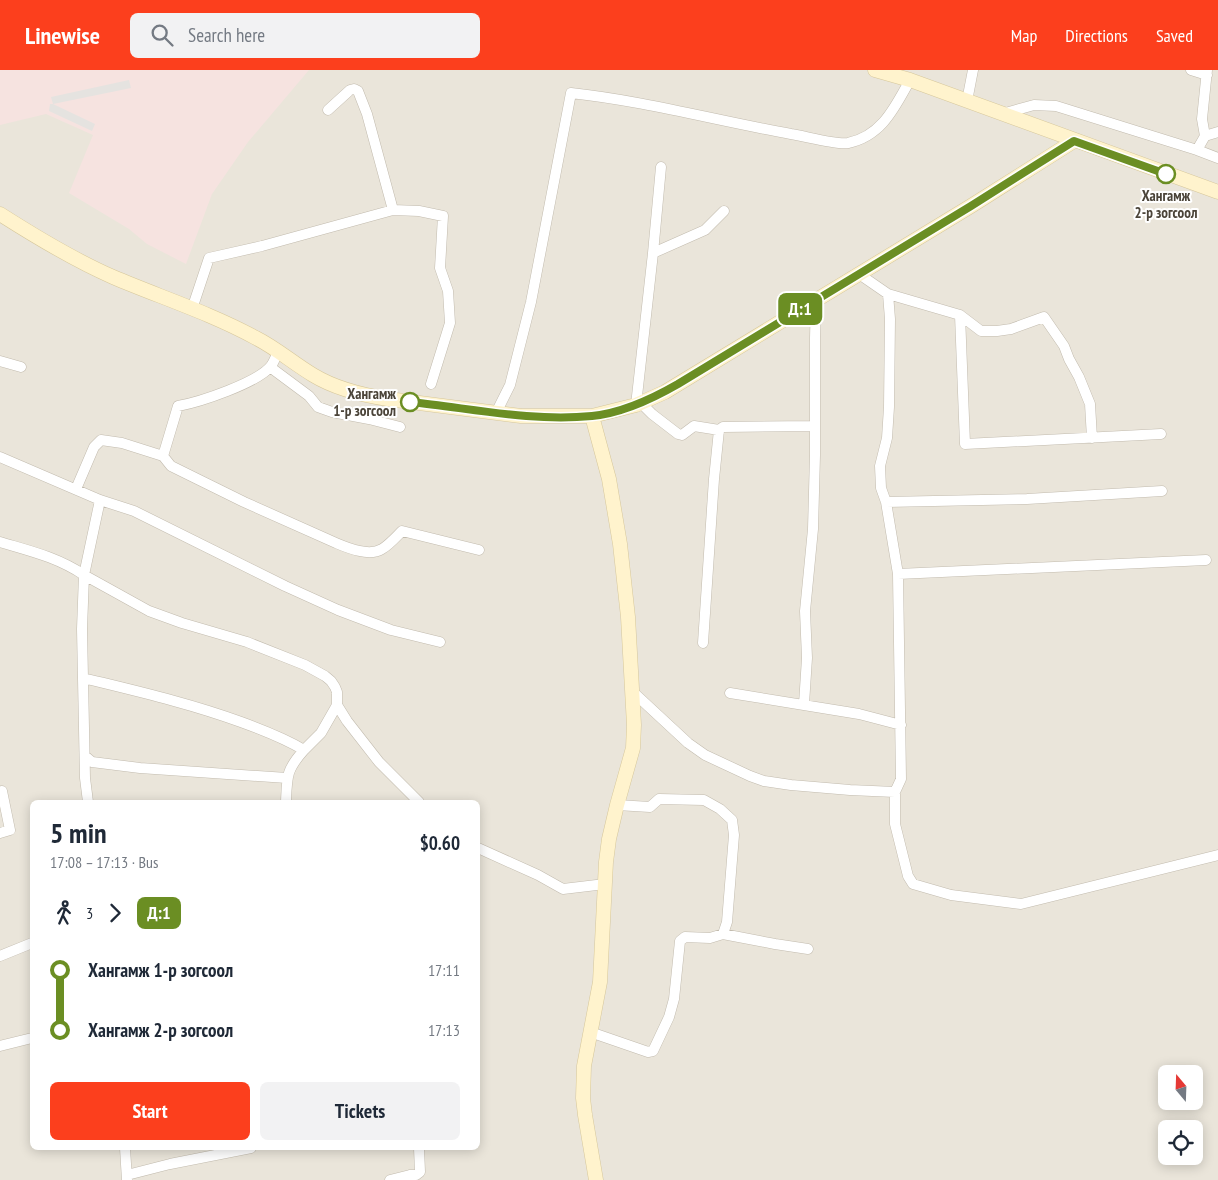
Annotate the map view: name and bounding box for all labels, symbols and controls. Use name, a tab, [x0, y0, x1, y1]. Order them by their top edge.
search box	[130, 13, 480, 58]
text: Linewise	[25, 20, 100, 51]
icon: search	[148, 21, 176, 49]
text: Search here	[188, 23, 265, 47]
text: Map	[1011, 24, 1037, 47]
text: Directions	[1065, 24, 1128, 47]
text: Saved	[1156, 24, 1193, 47]
marker: Хангамж 2-р зогсоол	[1156, 164, 1176, 184]
place label: Хангамж 2-р зогсоол	[1135, 186, 1197, 222]
line badge: Д:1	[771, 293, 829, 325]
text: Д:1	[788, 297, 812, 320]
place label: Хангамж 1-р зогсоол	[333, 384, 396, 420]
marker: Хангамж 1-р зогсоол	[400, 392, 420, 412]
text: 5 min	[50, 814, 107, 851]
text: $0.60	[420, 831, 460, 855]
text: 17:08 – 17:13 · Bus	[50, 852, 158, 872]
icon: walk	[50, 899, 78, 927]
icon: forward	[101, 899, 129, 927]
text: Д:1	[147, 901, 171, 924]
text: 3	[86, 903, 93, 923]
text: Хангамж 1-р зогсоол	[88, 958, 233, 982]
text: 17:11	[428, 960, 460, 980]
text: Хангамж 2-р зогсоол	[88, 1018, 233, 1042]
text: 17:13	[428, 1020, 460, 1040]
north arrow	[1158, 1065, 1202, 1110]
map controls	[1158, 1065, 1203, 1165]
button: Start	[50, 1082, 250, 1140]
button: Tickets	[260, 1082, 460, 1140]
button: locate	[1158, 1120, 1203, 1165]

